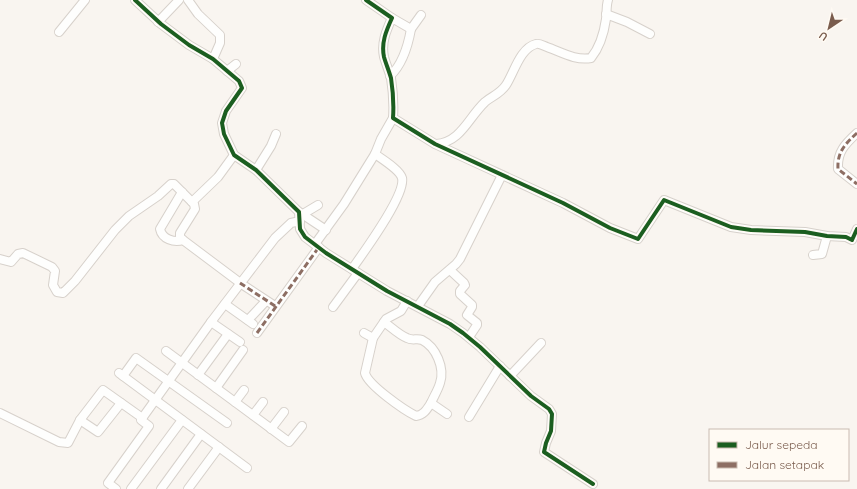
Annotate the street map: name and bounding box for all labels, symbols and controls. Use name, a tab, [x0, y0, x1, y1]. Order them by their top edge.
north arrow	[809, 8, 849, 48]
text: U	[816, 28, 830, 44]
legend	[709, 429, 849, 481]
text: Jalur sepeda	[745, 437, 818, 452]
text: Jalan setapak	[745, 457, 824, 472]

